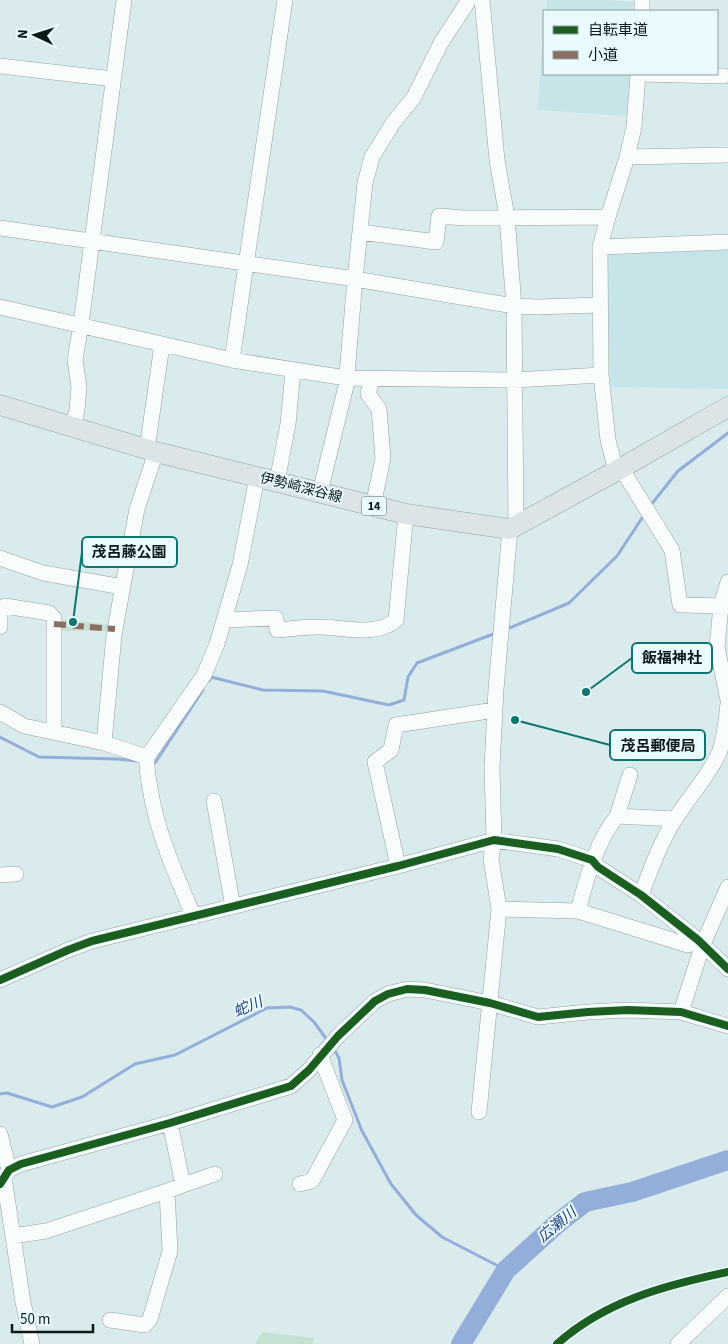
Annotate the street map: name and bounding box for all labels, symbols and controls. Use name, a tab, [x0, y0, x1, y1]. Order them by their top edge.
north arrow	[10, 10, 60, 60]
legend	[543, 10, 718, 75]
text: 自転車道	[588, 20, 648, 41]
text: N	[13, 29, 33, 40]
text: 小道	[588, 45, 618, 66]
street label: 伊勢崎深谷線	[258, 468, 344, 508]
road number: 14	[362, 496, 386, 516]
callout: 茂呂藤公園	[82, 537, 177, 567]
text: 茂呂藤公園	[91, 542, 167, 563]
callout: 飯福神社	[632, 643, 712, 673]
text: 飯福神社	[642, 648, 702, 669]
callout: 茂呂郵便局	[610, 730, 705, 760]
text: 茂呂郵便局	[620, 736, 696, 757]
water label: 蛇川	[230, 991, 268, 1023]
water label: 広瀬川	[533, 1201, 583, 1248]
scale bar	[12, 1302, 94, 1334]
text: 50 m	[20, 1309, 50, 1330]

